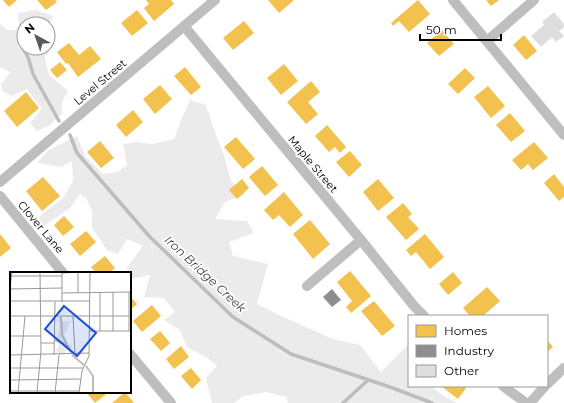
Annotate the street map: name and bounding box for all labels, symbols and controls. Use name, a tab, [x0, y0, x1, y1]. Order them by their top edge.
north arrow	[16, 16, 56, 56]
scale bar	[420, 16, 501, 42]
text: N	[22, 20, 37, 37]
text: 50 m	[426, 22, 457, 37]
street label: Level Street	[71, 56, 130, 108]
street label: Maple Street	[285, 133, 341, 196]
street label: Clover Lane	[15, 198, 67, 256]
water label: Iron Bridge Creek	[162, 232, 250, 316]
inset map	[10, 272, 131, 393]
legend	[408, 315, 548, 387]
text: Homes	[444, 323, 487, 338]
text: Industry	[444, 343, 494, 358]
text: Other	[444, 363, 479, 378]

